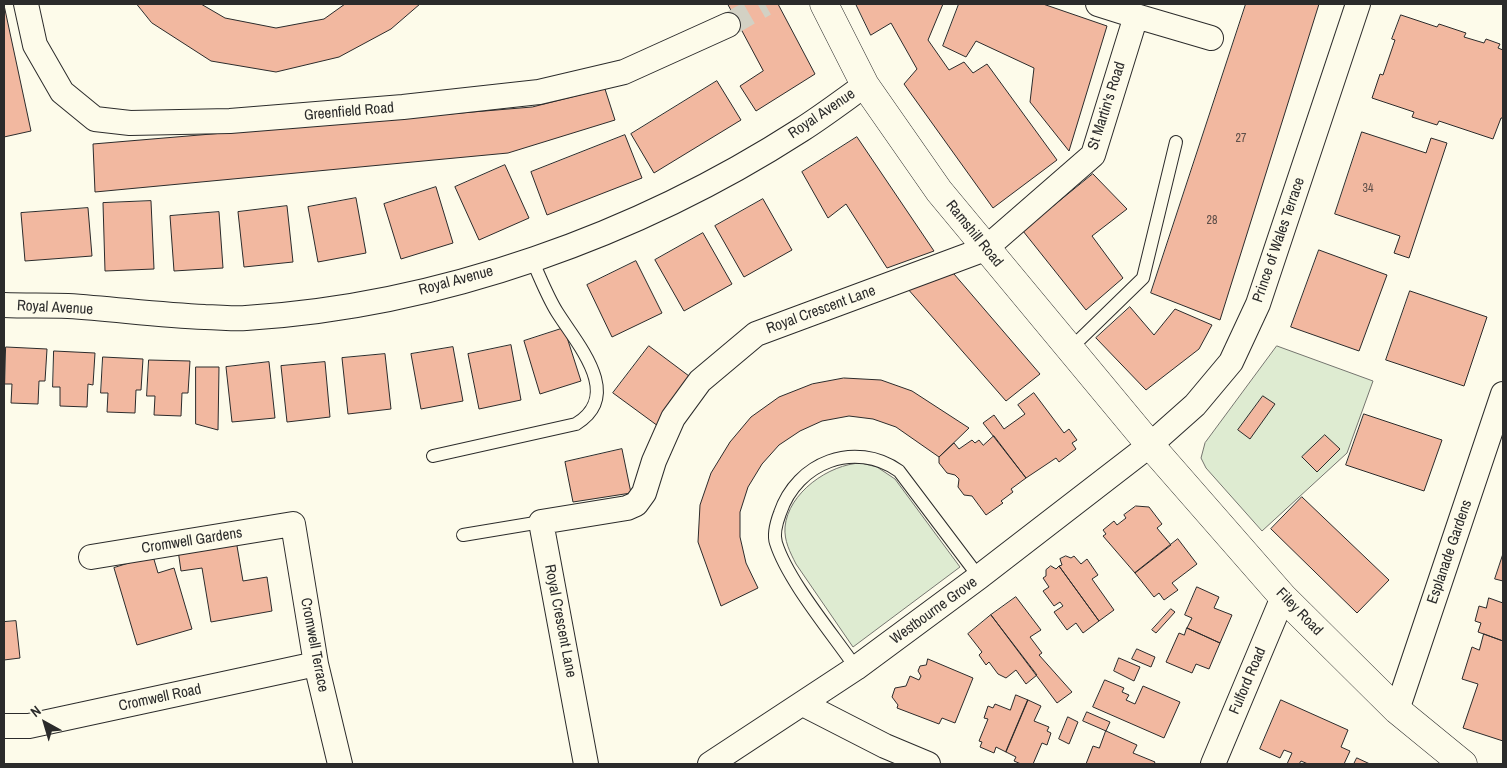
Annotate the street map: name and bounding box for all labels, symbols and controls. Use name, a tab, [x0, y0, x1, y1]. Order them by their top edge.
street label: St Martin's Road	[1084, 60, 1130, 152]
street label: Royal Avenue	[785, 85, 859, 143]
street label: Greenfield Road	[303, 99, 395, 125]
house number: 27	[1236, 132, 1246, 146]
street label: Prince of Wales Terrace	[1249, 175, 1309, 305]
house number: 34	[1363, 182, 1373, 196]
street label: Ramshill Road	[942, 197, 1006, 271]
house number: 28	[1207, 214, 1217, 228]
street label: Royal Avenue	[417, 262, 495, 300]
street label: Royal Crescent Lane	[764, 282, 878, 338]
street label: Royal Avenue	[16, 297, 94, 319]
street label: Esplanade Gardens	[1424, 498, 1476, 606]
street label: Cromwell Gardens	[140, 524, 244, 558]
street label: Royal Crescent Lane	[540, 563, 580, 679]
street label: Westbourne Grove	[887, 573, 981, 649]
street label: Filey Road	[1272, 584, 1326, 640]
street label: Cromwell Terrace	[296, 596, 332, 694]
street label: Fulford Road	[1226, 645, 1270, 717]
street label: Cromwell Road	[117, 680, 203, 716]
north arrow	[20, 698, 70, 748]
text: N	[27, 702, 44, 721]

